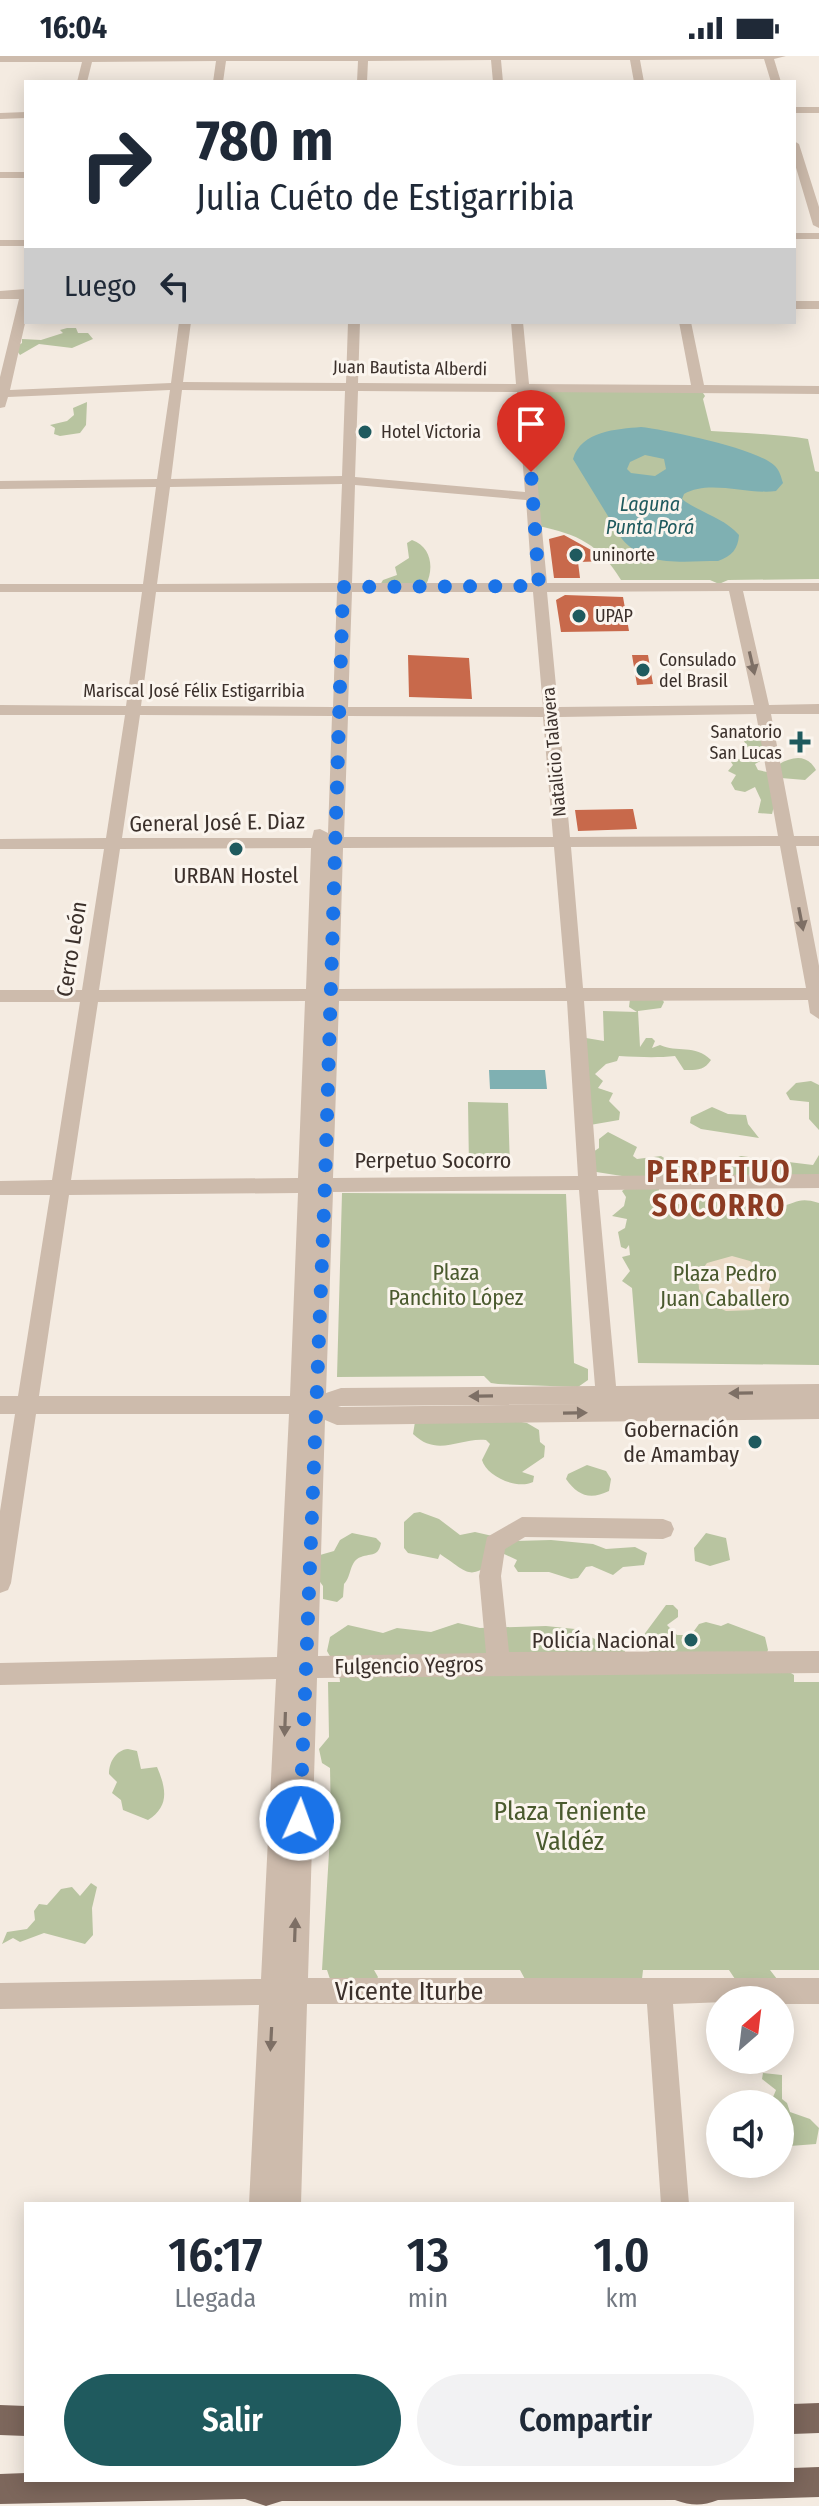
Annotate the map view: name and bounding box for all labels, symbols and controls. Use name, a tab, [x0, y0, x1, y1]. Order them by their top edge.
text: 16:04	[40, 10, 107, 46]
text: 780 m	[196, 108, 334, 175]
icon: right	[64, 112, 168, 216]
text: Julia Cuéto de Estigarribia	[196, 176, 575, 220]
icon: left	[153, 264, 197, 308]
text: Luego	[64, 268, 137, 304]
street label: Juan Bautista Alberdi	[333, 356, 487, 380]
pin	[497, 390, 565, 472]
icon: arrive	[509, 402, 553, 446]
place label: Hotel Victoria	[381, 421, 481, 443]
marker: Hotel Victoria	[356, 423, 374, 441]
water label: Laguna Punta Porá	[606, 492, 694, 539]
place label: uninorte	[592, 544, 655, 566]
marker: uninorte	[567, 546, 585, 564]
place label: UPAP	[595, 605, 633, 627]
marker: UPAP	[570, 607, 588, 625]
place label: Consulado del Brasil	[659, 649, 736, 692]
one-way arrow	[746, 651, 759, 676]
marker: Consulado del Brasil	[634, 661, 652, 679]
street label: Mariscal José Félix Estigarribia	[83, 680, 305, 702]
street label: Natalicio Talavera	[537, 686, 571, 818]
place label: Sanatorio San Lucas	[710, 721, 782, 764]
marker: Sanatorio San Lucas	[789, 731, 811, 753]
street label: General José E. Diaz	[129, 807, 305, 838]
marker: URBAN Hostel	[227, 840, 245, 858]
place label: URBAN Hostel	[174, 862, 299, 889]
street label: Cerro León	[51, 899, 92, 999]
one-way arrow	[795, 906, 807, 931]
street label: Perpetuo Socorro	[355, 1147, 511, 1174]
district label: PERPETUO SOCORRO	[646, 1154, 792, 1224]
park label: Plaza Panchito López	[389, 1259, 524, 1311]
park label: Plaza Pedro Juan Caballero	[660, 1260, 790, 1312]
one-way arrow	[728, 1387, 753, 1400]
one-way arrow	[468, 1390, 493, 1402]
one-way arrow	[563, 1407, 588, 1419]
place label: Gobernación de Amambay	[623, 1416, 739, 1468]
marker: Gobernación de Amambay	[746, 1433, 764, 1451]
place label: Policía Nacional	[532, 1627, 675, 1654]
marker: Policía Nacional	[682, 1631, 700, 1649]
street label: Fulgencio Yegros	[334, 1651, 484, 1680]
one-way arrow	[279, 1712, 292, 1737]
position arrow	[258, 1778, 342, 1862]
park label: Plaza Teniente Valdéz	[494, 1796, 646, 1857]
one-way arrow	[289, 1917, 302, 1942]
street label: Vicente Iturbe	[335, 1976, 483, 2007]
north arrow	[706, 1986, 794, 2074]
map controls	[706, 1986, 794, 2178]
one-way arrow	[265, 2027, 278, 2052]
button: sound	[706, 2090, 794, 2178]
text: 16:17	[168, 2226, 262, 2284]
text: 13	[407, 2226, 449, 2284]
text: 1.0	[594, 2226, 650, 2284]
text: Llegada	[174, 2283, 256, 2314]
text: min	[408, 2283, 448, 2314]
text: km	[606, 2283, 638, 2314]
button: Salir	[64, 2374, 401, 2466]
button: Compartir	[417, 2374, 754, 2466]

